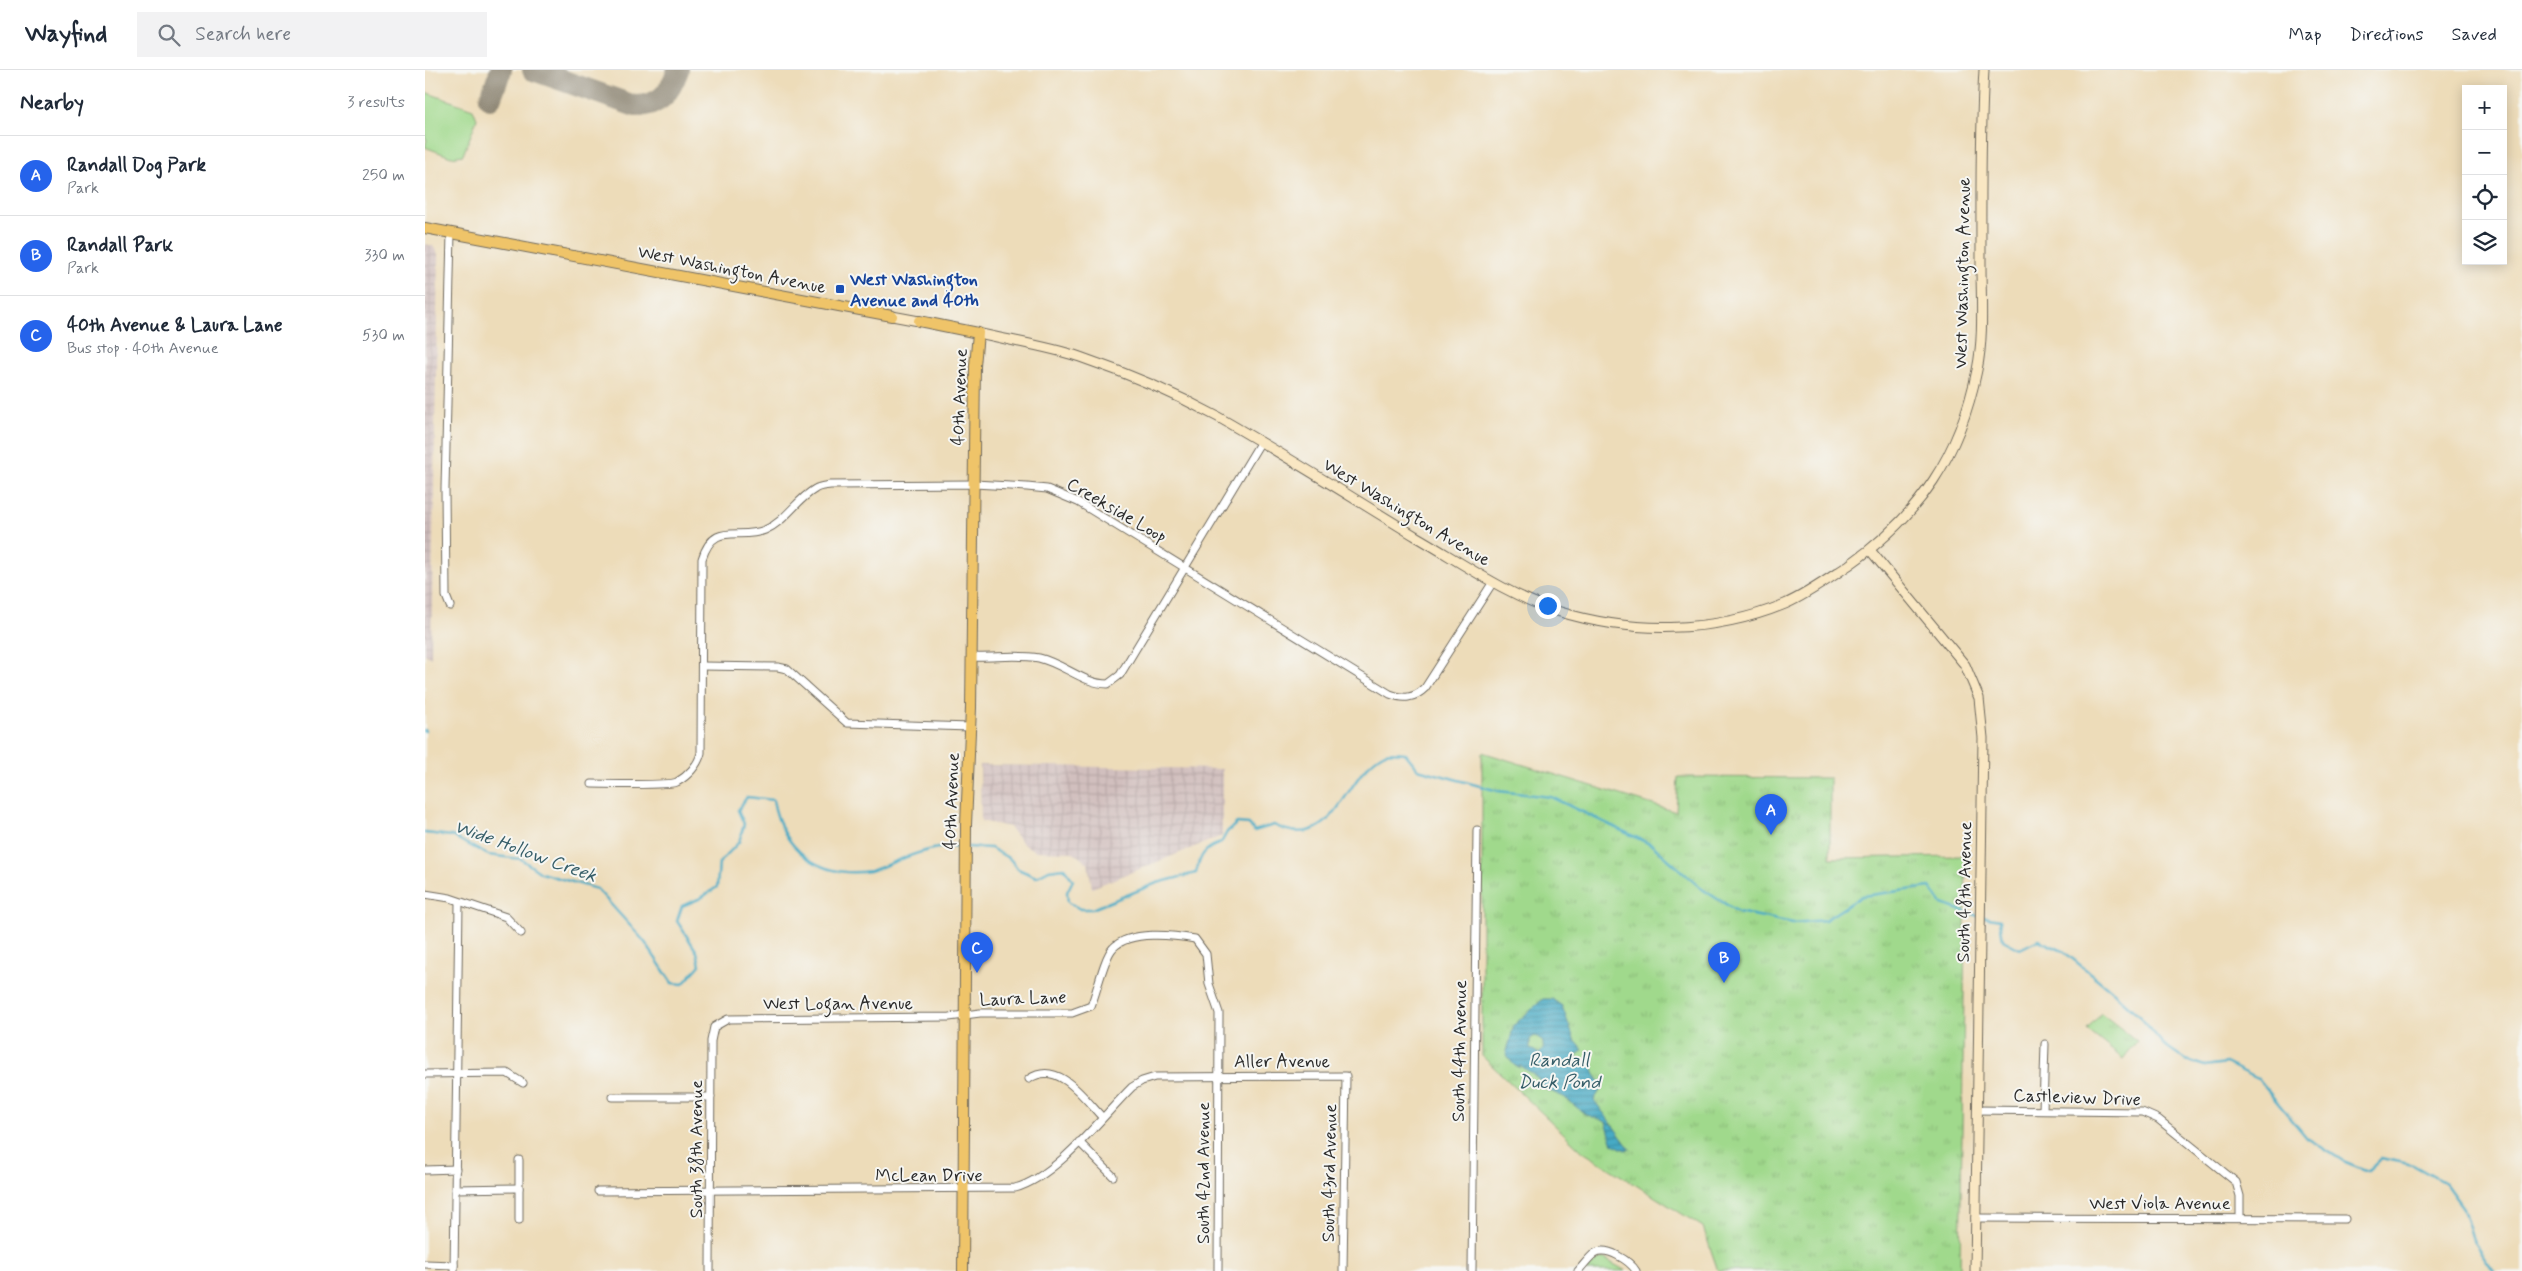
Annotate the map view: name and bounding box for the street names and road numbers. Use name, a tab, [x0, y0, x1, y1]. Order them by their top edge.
street label: West Washington Avenue	[1949, 177, 1979, 369]
street label: West Washington Avenue	[635, 240, 828, 302]
street label: 40th Avenue	[946, 348, 974, 446]
street label: West Washington Avenue	[1317, 453, 1495, 574]
street label: Creekside Loop	[1062, 472, 1171, 549]
street label: 40th Avenue	[938, 752, 966, 850]
street label: South 48th Avenue	[1952, 821, 1978, 963]
street label: South 44th Avenue	[1447, 980, 1473, 1122]
street label: Laura Lane	[979, 985, 1067, 1013]
street label: West Logan Avenue	[763, 992, 913, 1018]
street label: Aller Avenue	[1234, 1050, 1330, 1074]
street label: South 38th Avenue	[685, 1080, 709, 1218]
street label: Castleview Drive	[2013, 1084, 2141, 1112]
street label: South 42nd Avenue	[1192, 1102, 1216, 1244]
street label: South 43rd Avenue	[1317, 1103, 1343, 1242]
street label: McLean Drive	[875, 1164, 983, 1188]
street label: West Viola Avenue	[2089, 1192, 2231, 1216]

